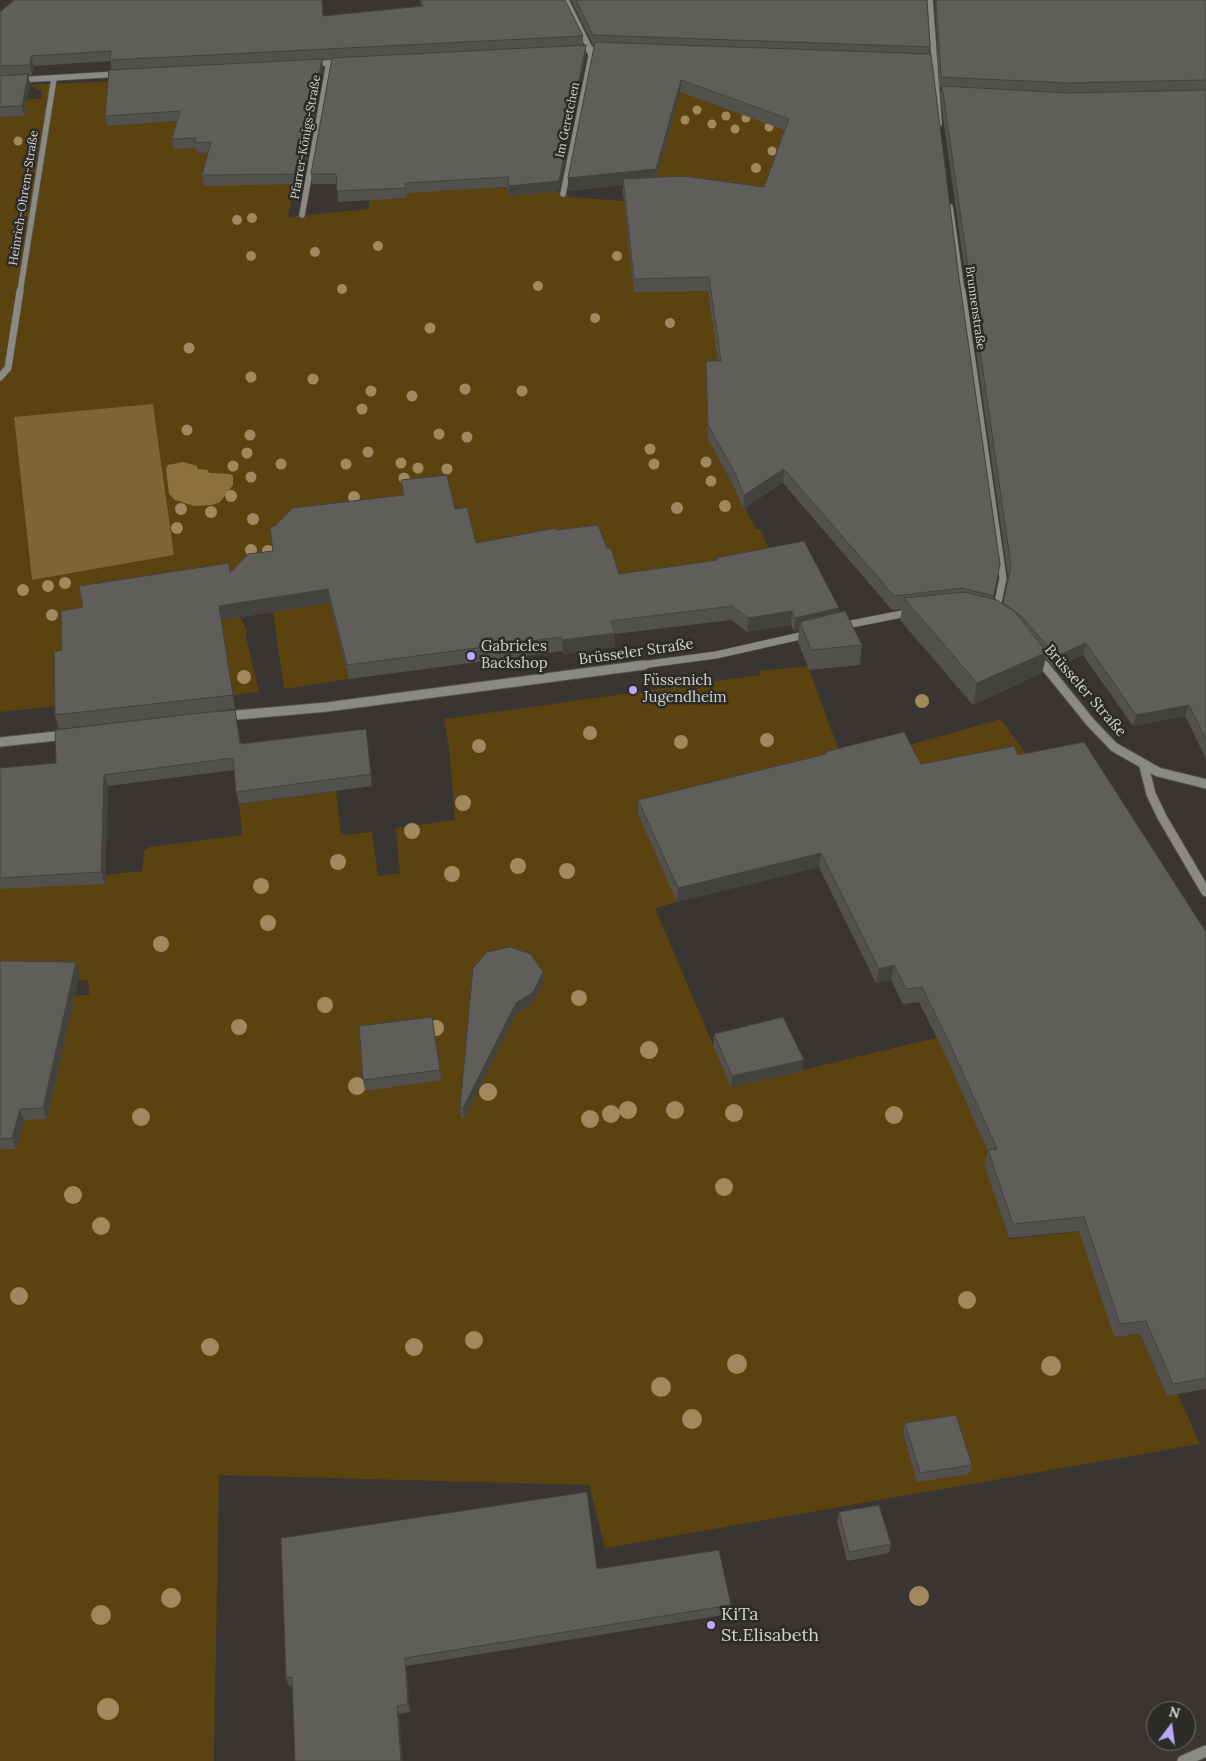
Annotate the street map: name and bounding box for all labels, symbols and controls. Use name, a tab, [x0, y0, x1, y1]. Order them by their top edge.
street label: Pfarrer-Königs-Straße	[288, 74, 324, 200]
street label: Im Geretchen	[553, 81, 583, 159]
street label: Heinrich-Ohrem-Straße	[6, 130, 42, 266]
street label: Brunnenstraße	[962, 265, 988, 351]
street label: Brüsseler Straße	[577, 635, 695, 669]
place label: Gabrieles Backshop	[481, 638, 548, 673]
street label: Brüsseler Straße	[1040, 641, 1130, 741]
marker: Gabrieles Backshop	[465, 650, 477, 662]
place label: Füssenich Jugendheim	[643, 672, 727, 707]
marker: Füssenich Jugendheim	[627, 684, 639, 696]
place label: KiTa St.Elisabeth	[721, 1604, 819, 1646]
marker: KiTa St.Elisabeth	[705, 1619, 717, 1631]
north arrow	[1146, 1701, 1196, 1751]
text: N	[1167, 1702, 1182, 1723]

